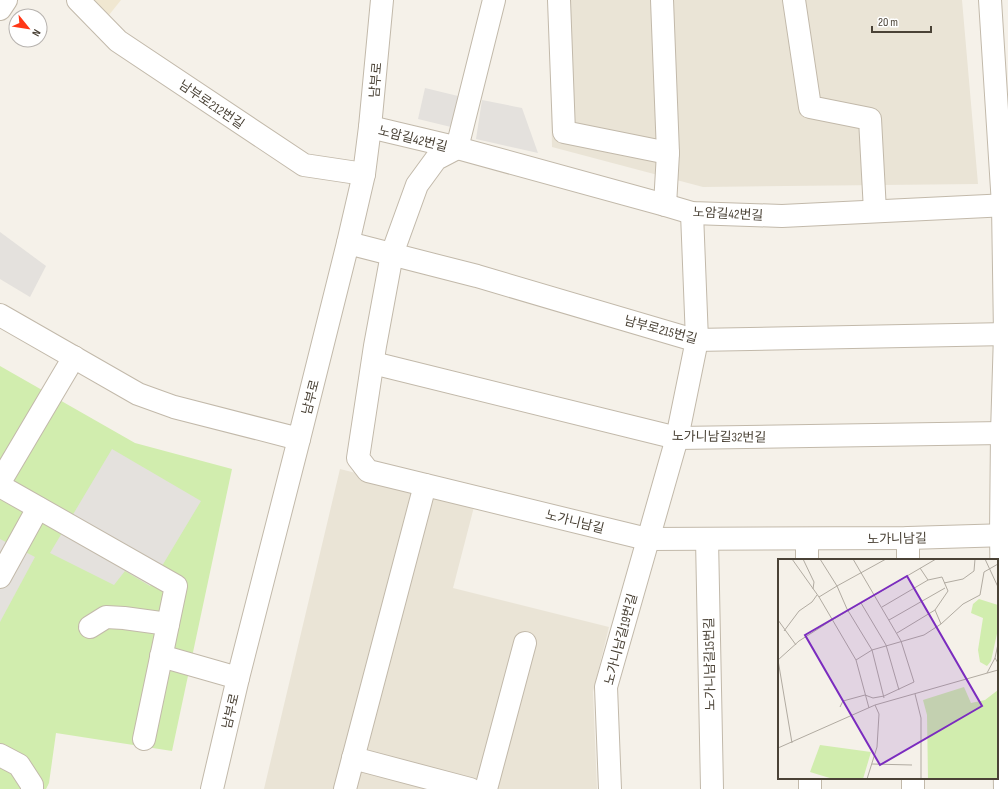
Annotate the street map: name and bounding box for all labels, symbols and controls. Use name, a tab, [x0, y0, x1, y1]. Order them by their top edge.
north arrow	[8, 8, 48, 48]
scale bar	[872, 8, 931, 34]
text: 20 m	[878, 15, 898, 30]
text: N	[29, 27, 43, 39]
street label: 남부로	[366, 61, 386, 99]
street label: 남부로212번길	[176, 77, 247, 133]
street label: 노암길42번길	[377, 123, 449, 155]
street label: 노암길42번길	[692, 204, 764, 224]
street label: 남부로215번길	[622, 313, 699, 347]
street label: 남부로	[299, 378, 323, 417]
street label: 노가니남길32번길	[672, 428, 766, 446]
street label: 노가니남길	[544, 507, 606, 537]
street label: 노가니남길	[867, 530, 927, 548]
inset map	[778, 559, 998, 779]
street label: 노가니남길19번길	[601, 592, 641, 687]
street label: 노가니남길15번길	[701, 617, 719, 711]
street label: 남부로	[219, 692, 243, 731]

